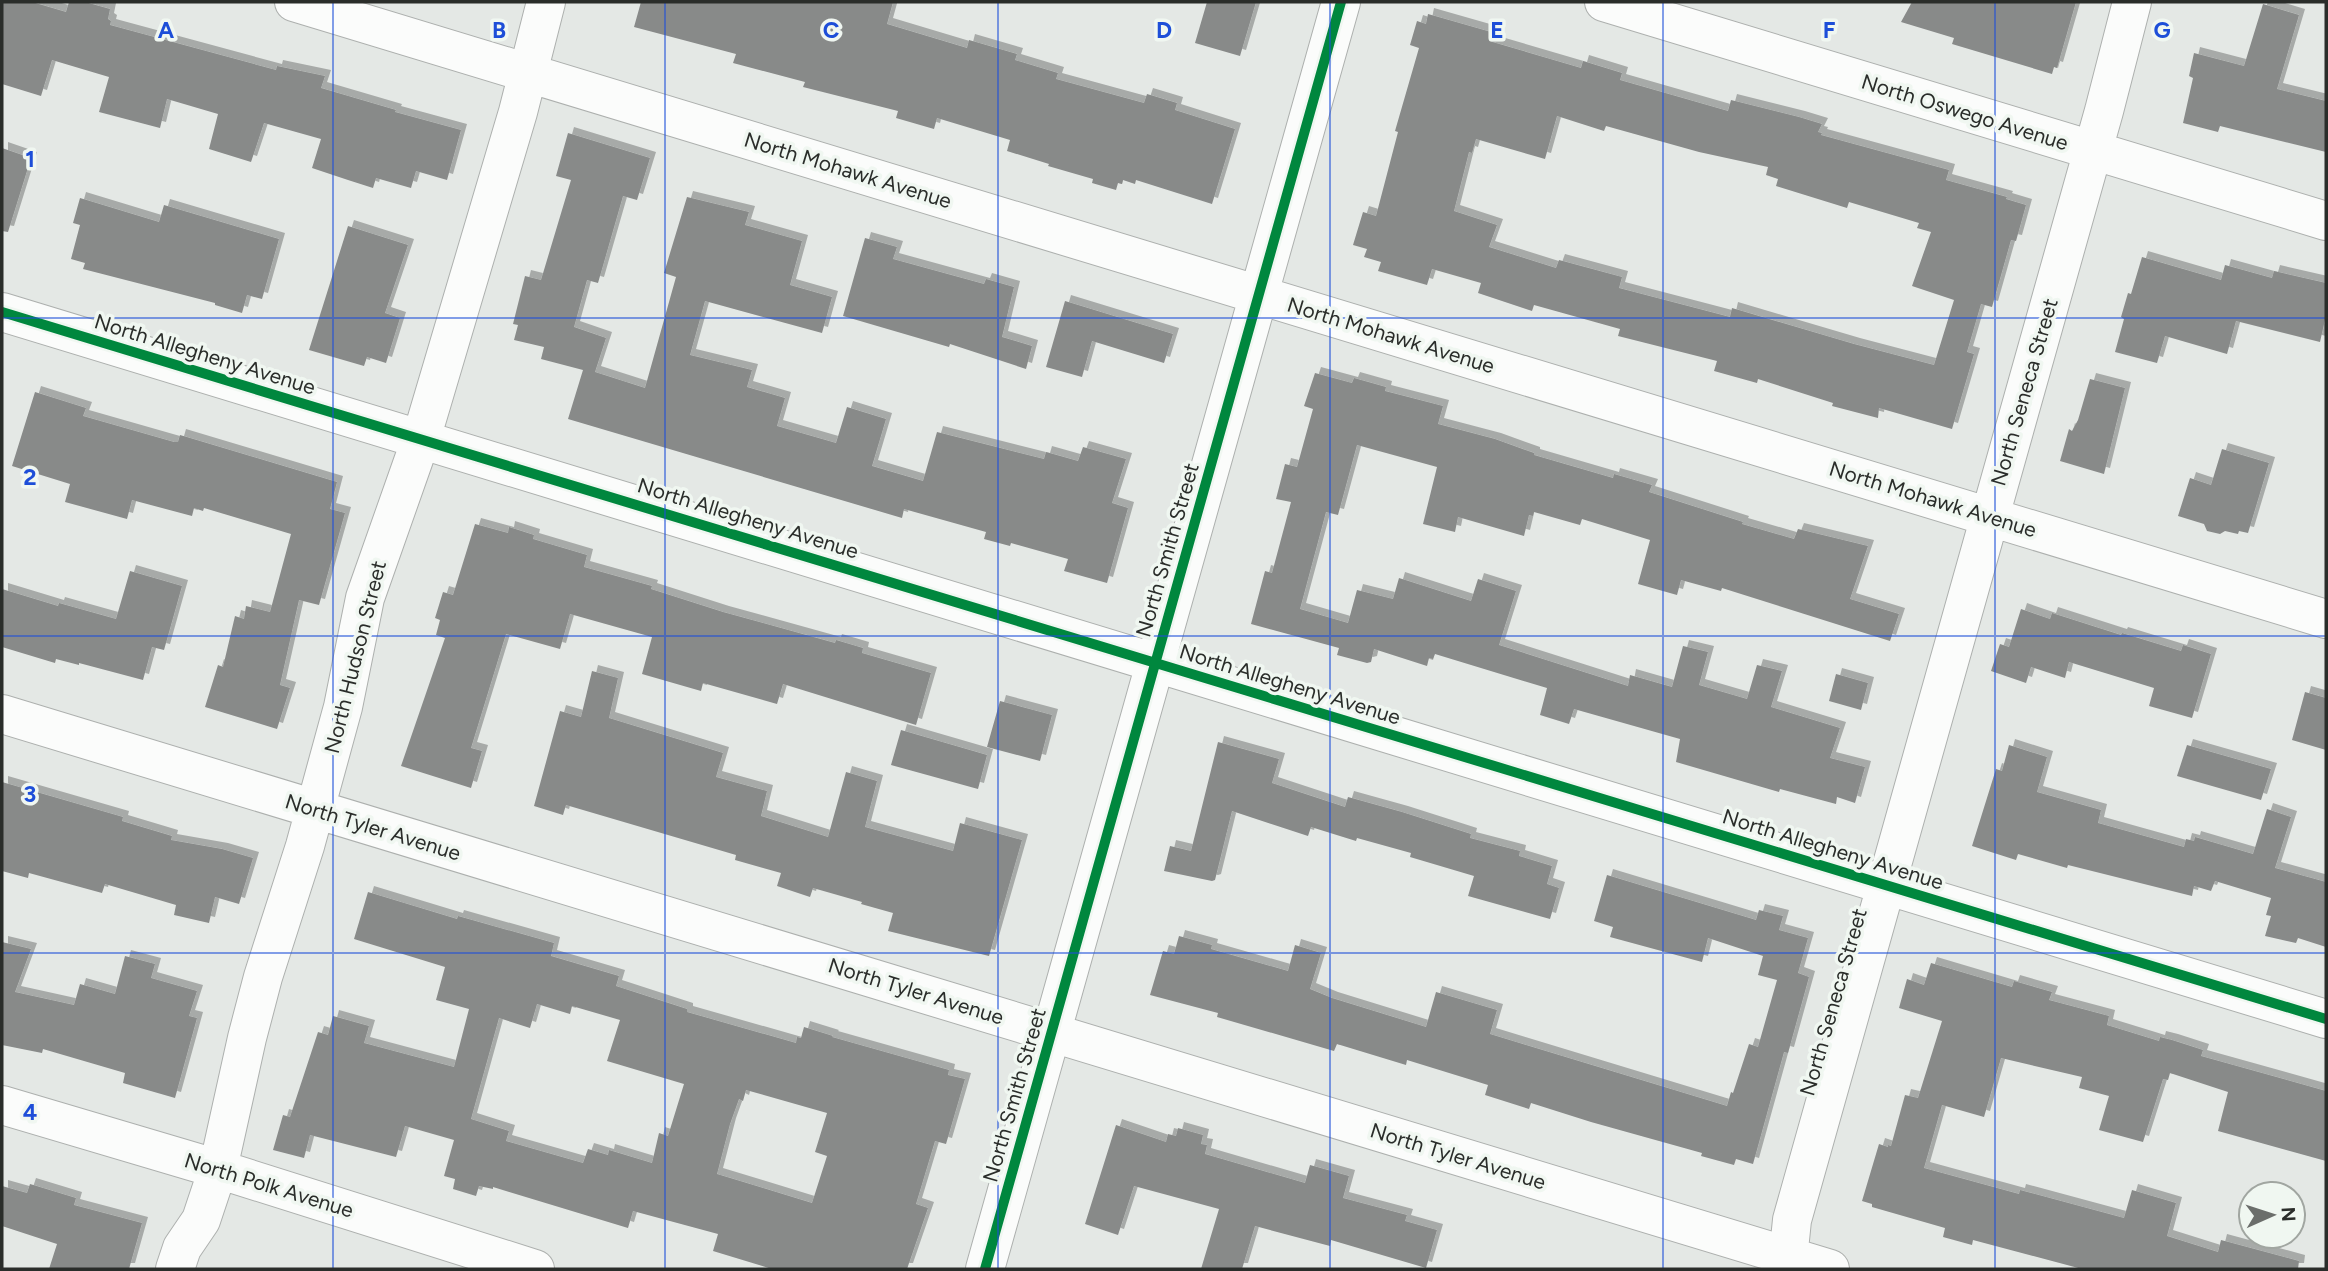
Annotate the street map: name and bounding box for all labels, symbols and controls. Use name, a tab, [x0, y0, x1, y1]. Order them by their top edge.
text: A	[158, 16, 175, 44]
text: B	[492, 16, 506, 44]
text: C	[823, 16, 840, 44]
text: D	[1156, 16, 1172, 44]
text: E	[1490, 16, 1504, 44]
text: F	[1823, 16, 1836, 44]
text: G	[2153, 16, 2171, 44]
street label: North Oswego Avenue	[1859, 69, 2071, 155]
street label: North Mohawk Avenue	[741, 127, 955, 213]
text: 1	[25, 145, 35, 173]
street label: North Mohawk Avenue	[1284, 292, 1498, 378]
street label: North Seneca Street	[1985, 295, 2063, 489]
street label: North Allegheny Avenue	[92, 308, 318, 400]
street label: North Mohawk Avenue	[1826, 456, 2040, 542]
street label: North Smith Street	[1130, 460, 1204, 640]
text: 2	[23, 463, 37, 491]
street label: North Allegheny Avenue	[635, 472, 861, 564]
street label: North Hudson Street	[319, 558, 391, 756]
street label: North Allegheny Avenue	[1177, 638, 1403, 730]
text: 3	[24, 780, 36, 808]
street label: North Tyler Avenue	[282, 788, 464, 866]
street label: North Allegheny Avenue	[1720, 803, 1946, 895]
street label: North Seneca Street	[1794, 905, 1872, 1099]
street label: North Tyler Avenue	[825, 952, 1007, 1030]
street label: North Smith Street	[977, 1005, 1051, 1185]
text: 4	[23, 1098, 37, 1126]
street label: North Tyler Avenue	[1367, 1117, 1549, 1195]
street label: North Polk Avenue	[181, 1147, 357, 1223]
north arrow	[2237, 1180, 2307, 1250]
text: N	[2277, 1206, 2300, 1222]

